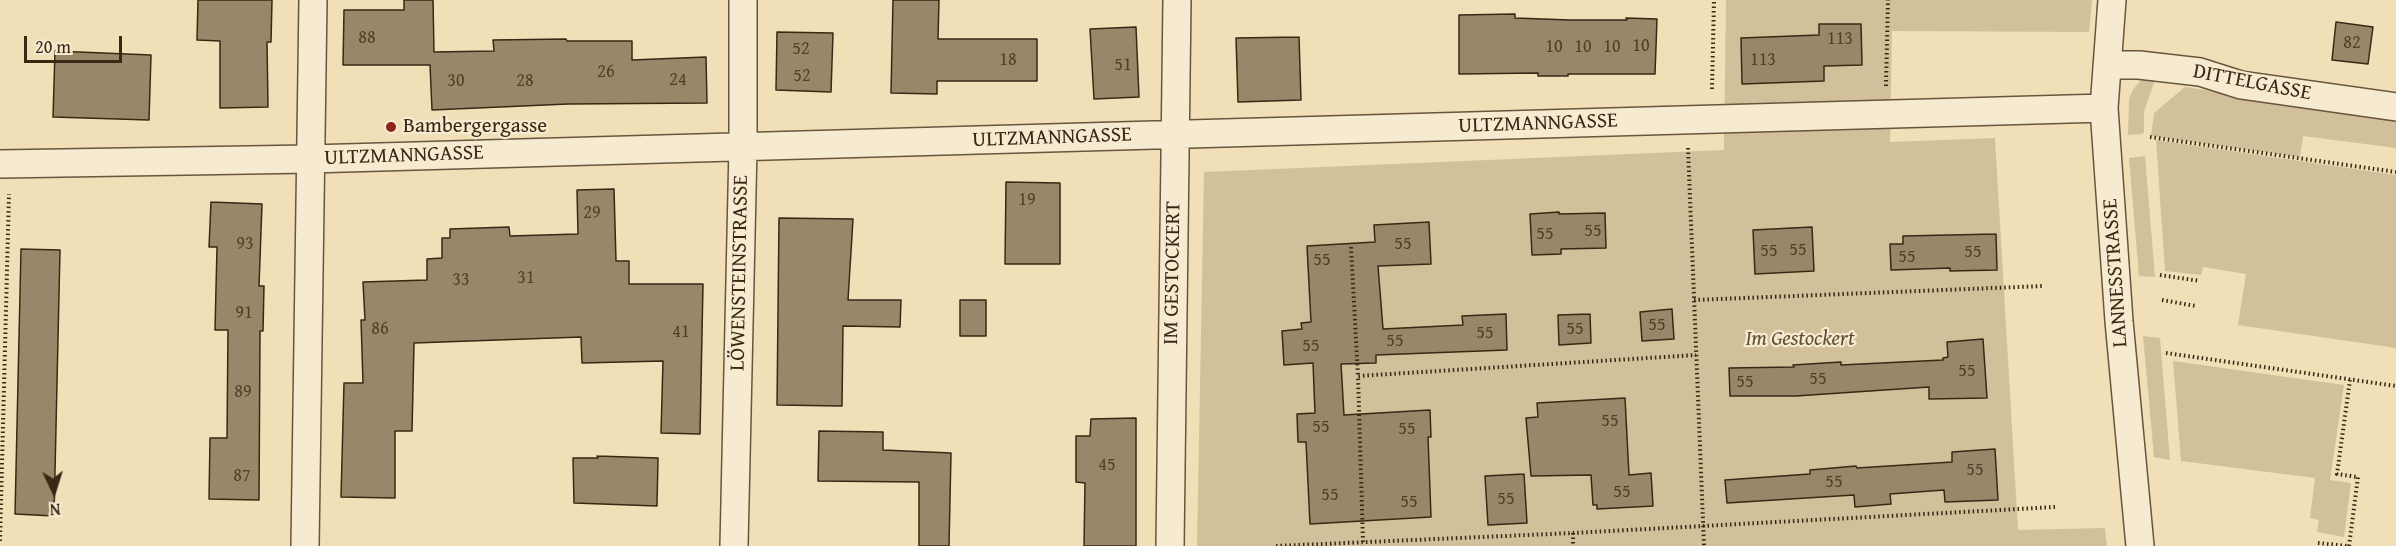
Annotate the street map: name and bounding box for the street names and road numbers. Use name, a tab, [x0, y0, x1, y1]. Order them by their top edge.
street label: DITTELGASSE	[2191, 59, 2313, 107]
street label: ULTZMANNGASSE	[1458, 109, 1618, 139]
street label: ULTZMANNGASSE	[972, 123, 1132, 153]
street label: ULTZMANNGASSE	[324, 141, 484, 171]
street label: LÖWENSTEINSTRASSE	[726, 175, 754, 371]
street label: LANNESSTRASSE	[2098, 198, 2134, 348]
street label: IM GESTOCKERT	[1159, 201, 1187, 345]

